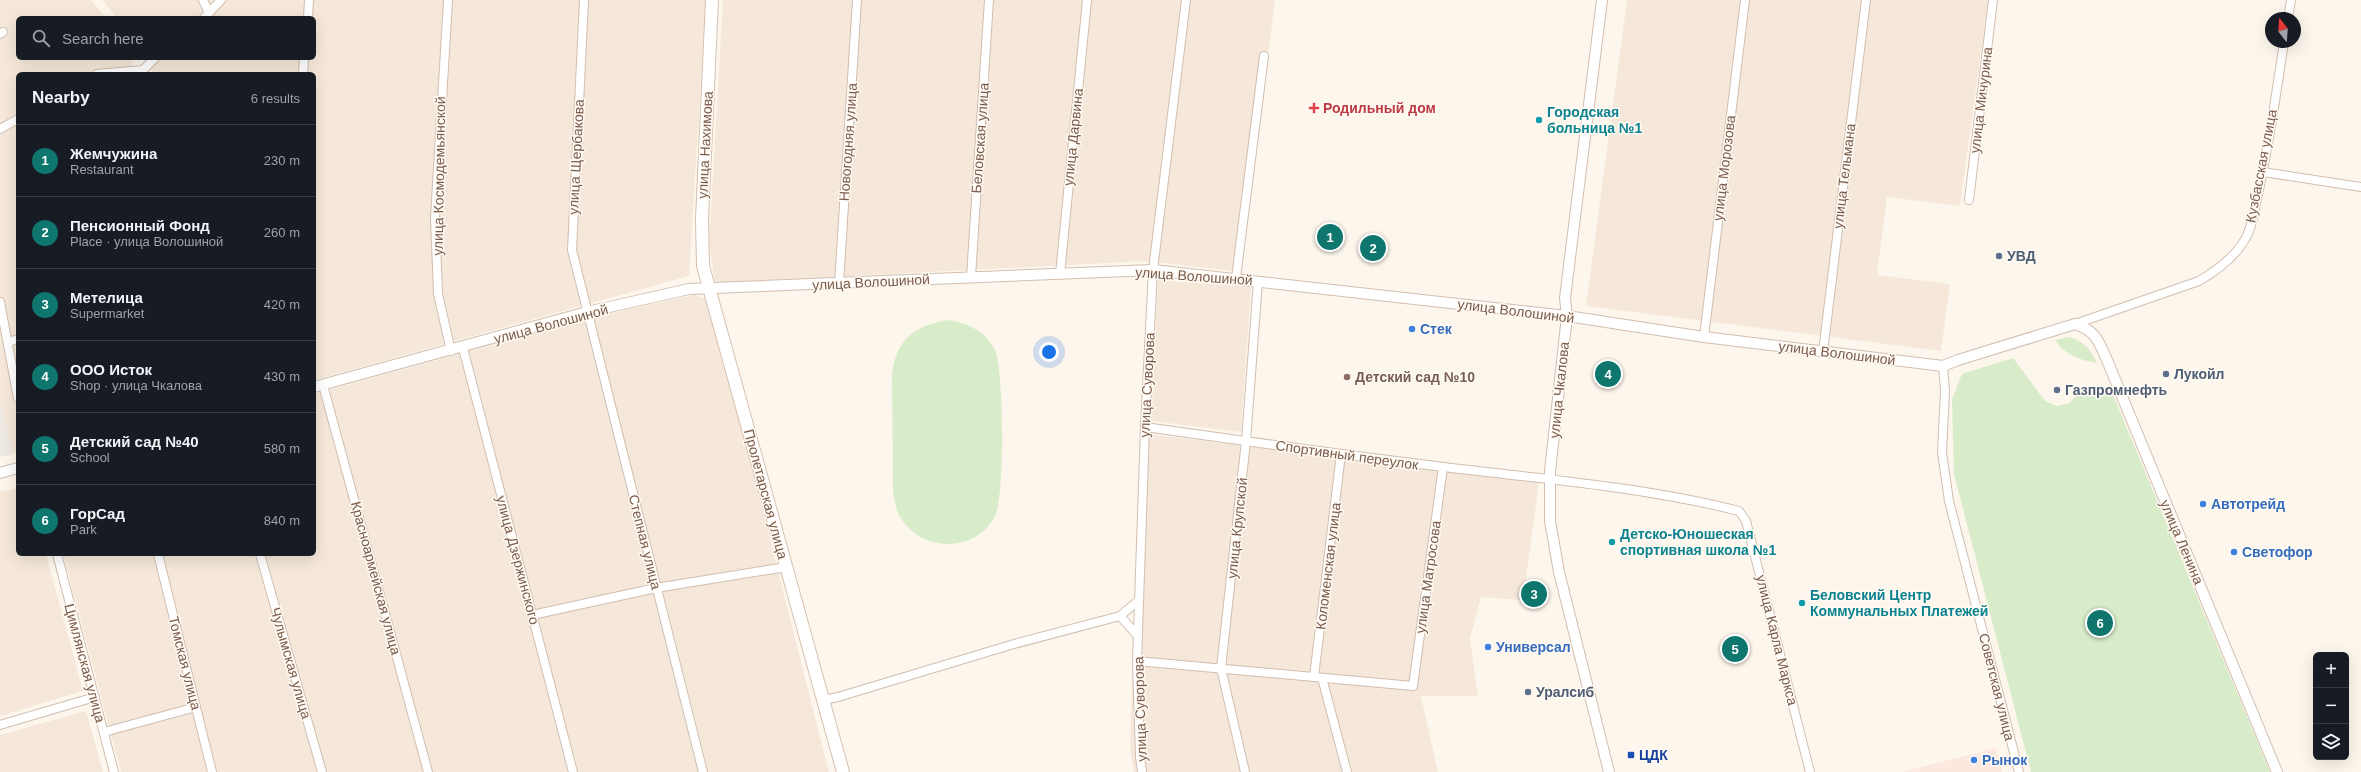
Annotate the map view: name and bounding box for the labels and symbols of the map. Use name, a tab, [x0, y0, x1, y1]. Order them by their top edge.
north arrow	[2265, 12, 2301, 48]
street label: улица Мичурина	[1967, 46, 1995, 154]
street label: Новогодняя улица	[836, 82, 860, 202]
street label: Беловская улица	[968, 82, 992, 194]
street label: улица Дарвина	[1060, 87, 1086, 187]
street label: улица Нахимова	[694, 91, 716, 199]
street label: улица Космодемьянской	[430, 96, 448, 256]
street label: улица Щербакова	[565, 99, 587, 215]
place label: Родильный дом	[1323, 100, 1436, 116]
marker: Родильный дом	[1308, 102, 1320, 114]
place label: Городская больница №1	[1547, 104, 1642, 136]
street label: Кузбасская улица	[2242, 108, 2280, 224]
street label: улица Морозова	[1710, 114, 1738, 222]
marker: Городская больница №1	[1534, 115, 1544, 125]
street label: улица Тельмана	[1830, 122, 1858, 230]
pin: 1	[1317, 222, 1343, 252]
pin: 2	[1360, 233, 1386, 263]
place label: УВД	[2007, 248, 2036, 264]
marker: УВД	[1994, 251, 2004, 261]
street label: улица Волошиной	[1135, 264, 1253, 288]
street label: улица Волошиной	[812, 271, 930, 293]
street label: улица Волошиной	[1457, 296, 1575, 326]
street label: улица Волошиной	[492, 301, 610, 347]
place label: Стек	[1420, 321, 1453, 337]
marker: Стек	[1407, 324, 1417, 334]
street label: улица Суворова	[1136, 332, 1158, 438]
street label: улица Волошиной	[1778, 338, 1896, 368]
street label: улица Чкалова	[1546, 341, 1572, 439]
your location	[1039, 342, 1059, 362]
pin: 4	[1595, 359, 1621, 389]
place label: Лукойл	[2174, 366, 2224, 382]
place label: Детский сад №10	[1355, 369, 1475, 385]
marker: Лукойл	[2161, 369, 2171, 379]
marker: Детский сад №10	[1342, 372, 1352, 382]
place label: Газпромнефть	[2065, 382, 2168, 398]
marker: Газпромнефть	[2052, 385, 2062, 395]
street label: Пролетарская улица	[741, 427, 791, 561]
street label: Спортивный переулок	[1275, 437, 1420, 473]
street label: улица Крупской	[1224, 477, 1250, 579]
street label: Степная улица	[625, 493, 665, 591]
street label: улица Дзержинского	[493, 494, 543, 626]
place label: Автотрейд	[2211, 496, 2285, 512]
street label: улица Ленина	[2157, 497, 2207, 587]
marker: Автотрейд	[2198, 499, 2208, 509]
street label: Красноармейская улица	[348, 500, 404, 657]
street label: Коломенская улица	[1312, 501, 1344, 631]
street label: улица Матросова	[1412, 519, 1444, 634]
place label: Детско-Юношеская спортивная школа №1	[1620, 526, 1776, 558]
marker: Детско-Юношеская спортивная школа №1	[1607, 537, 1617, 547]
place label: Светофор	[2242, 544, 2313, 560]
marker: Светофор	[2229, 547, 2239, 557]
street label: улица Карла Маркса	[1753, 573, 1801, 707]
pin: 3	[1521, 579, 1547, 609]
place label: Беловский Центр Коммунальных Платежей	[1810, 587, 1988, 619]
marker: Беловский Центр Коммунальных Платежей	[1797, 598, 1807, 608]
street label: Цимлянская улица	[61, 602, 109, 724]
street label: Чулымская улица	[267, 605, 315, 721]
pin: 6	[2087, 608, 2113, 638]
street label: Томская улица	[166, 614, 204, 712]
street label: Советская улица	[1976, 632, 2018, 742]
pin: 5	[1722, 634, 1748, 664]
place label: Универсал	[1496, 639, 1571, 655]
marker: Универсал	[1483, 642, 1493, 652]
street label: улица Суворова	[1130, 656, 1150, 762]
place label: Уралсиб	[1536, 684, 1595, 700]
marker: Уралсиб	[1523, 687, 1533, 697]
place label: ЦДК	[1639, 747, 1668, 763]
marker: ЦДК	[1626, 750, 1636, 760]
place label: Рынок	[1982, 752, 2028, 768]
marker: Рынок	[1969, 755, 1979, 765]

